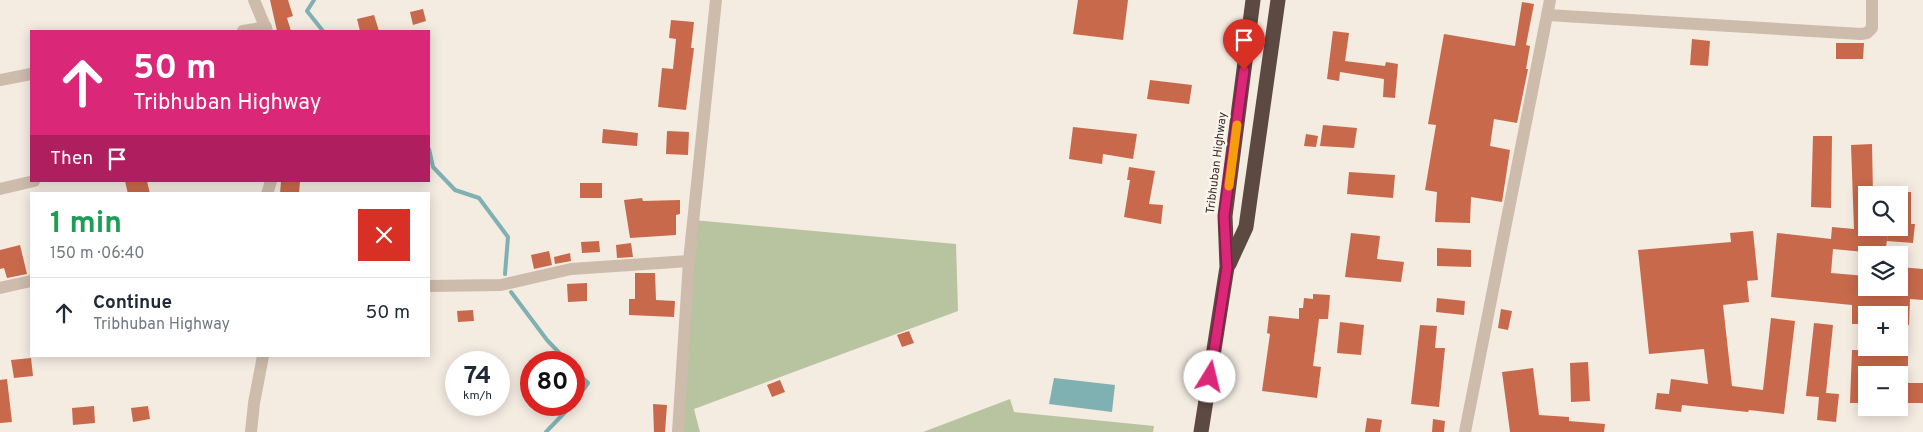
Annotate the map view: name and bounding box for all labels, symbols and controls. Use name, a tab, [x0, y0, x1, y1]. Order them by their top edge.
pin	[1223, 19, 1265, 70]
icon: arrive	[1230, 26, 1258, 54]
text: 50 m	[133, 47, 217, 91]
icon: ahead	[50, 50, 115, 115]
text: Tribhuban Highway	[133, 90, 321, 117]
street label: Tribhuban Highway	[1203, 111, 1231, 215]
icon: arrive	[103, 145, 131, 173]
text: Then	[50, 147, 93, 171]
map controls	[1858, 186, 1908, 416]
button: search	[1858, 186, 1908, 236]
text: 1 min	[50, 206, 122, 243]
button: close	[358, 209, 410, 261]
text: 150 m · 06:40	[50, 244, 145, 264]
button: layers	[1858, 246, 1908, 296]
text: Continue	[93, 291, 172, 315]
icon: ahead	[50, 299, 78, 327]
text: 50 m	[365, 301, 410, 325]
button: +	[1858, 306, 1908, 356]
text: Tribhuban Highway	[93, 315, 230, 335]
position arrow	[1183, 350, 1235, 402]
speed limit sign: 80	[520, 351, 585, 416]
text: 74	[464, 361, 491, 393]
button: −	[1858, 366, 1908, 416]
text: km/h	[463, 388, 492, 404]

